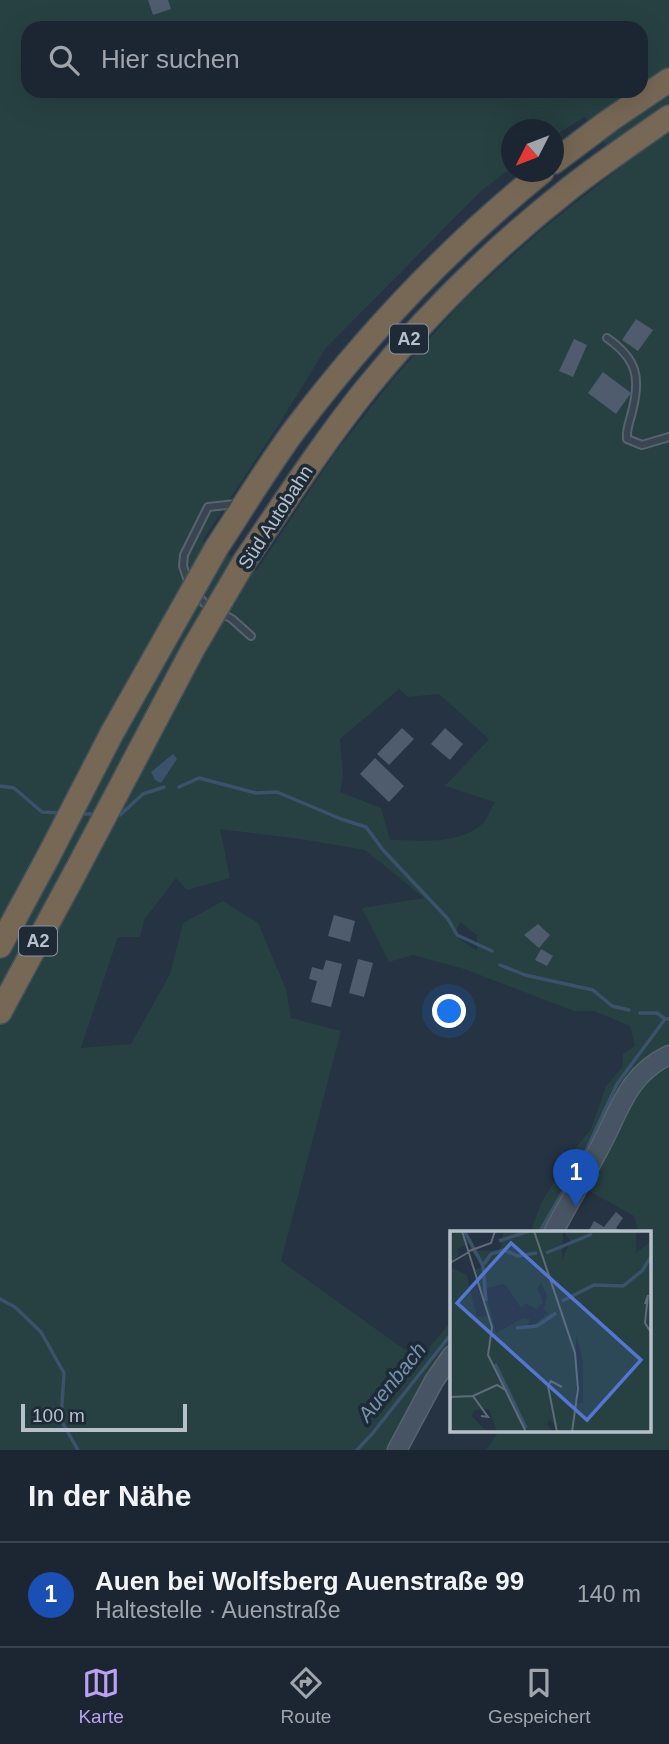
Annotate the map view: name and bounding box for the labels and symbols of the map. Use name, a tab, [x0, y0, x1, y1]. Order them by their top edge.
north arrow	[501, 119, 564, 182]
road number: A2	[390, 324, 428, 354]
street label: Süd Autobahn	[234, 461, 317, 573]
road number: A2	[19, 926, 57, 956]
your location	[432, 994, 466, 1028]
pin: 1	[553, 1149, 599, 1207]
inset map	[450, 1231, 652, 1432]
water label: Auenbach	[352, 1338, 430, 1427]
scale bar	[21, 1401, 187, 1433]

